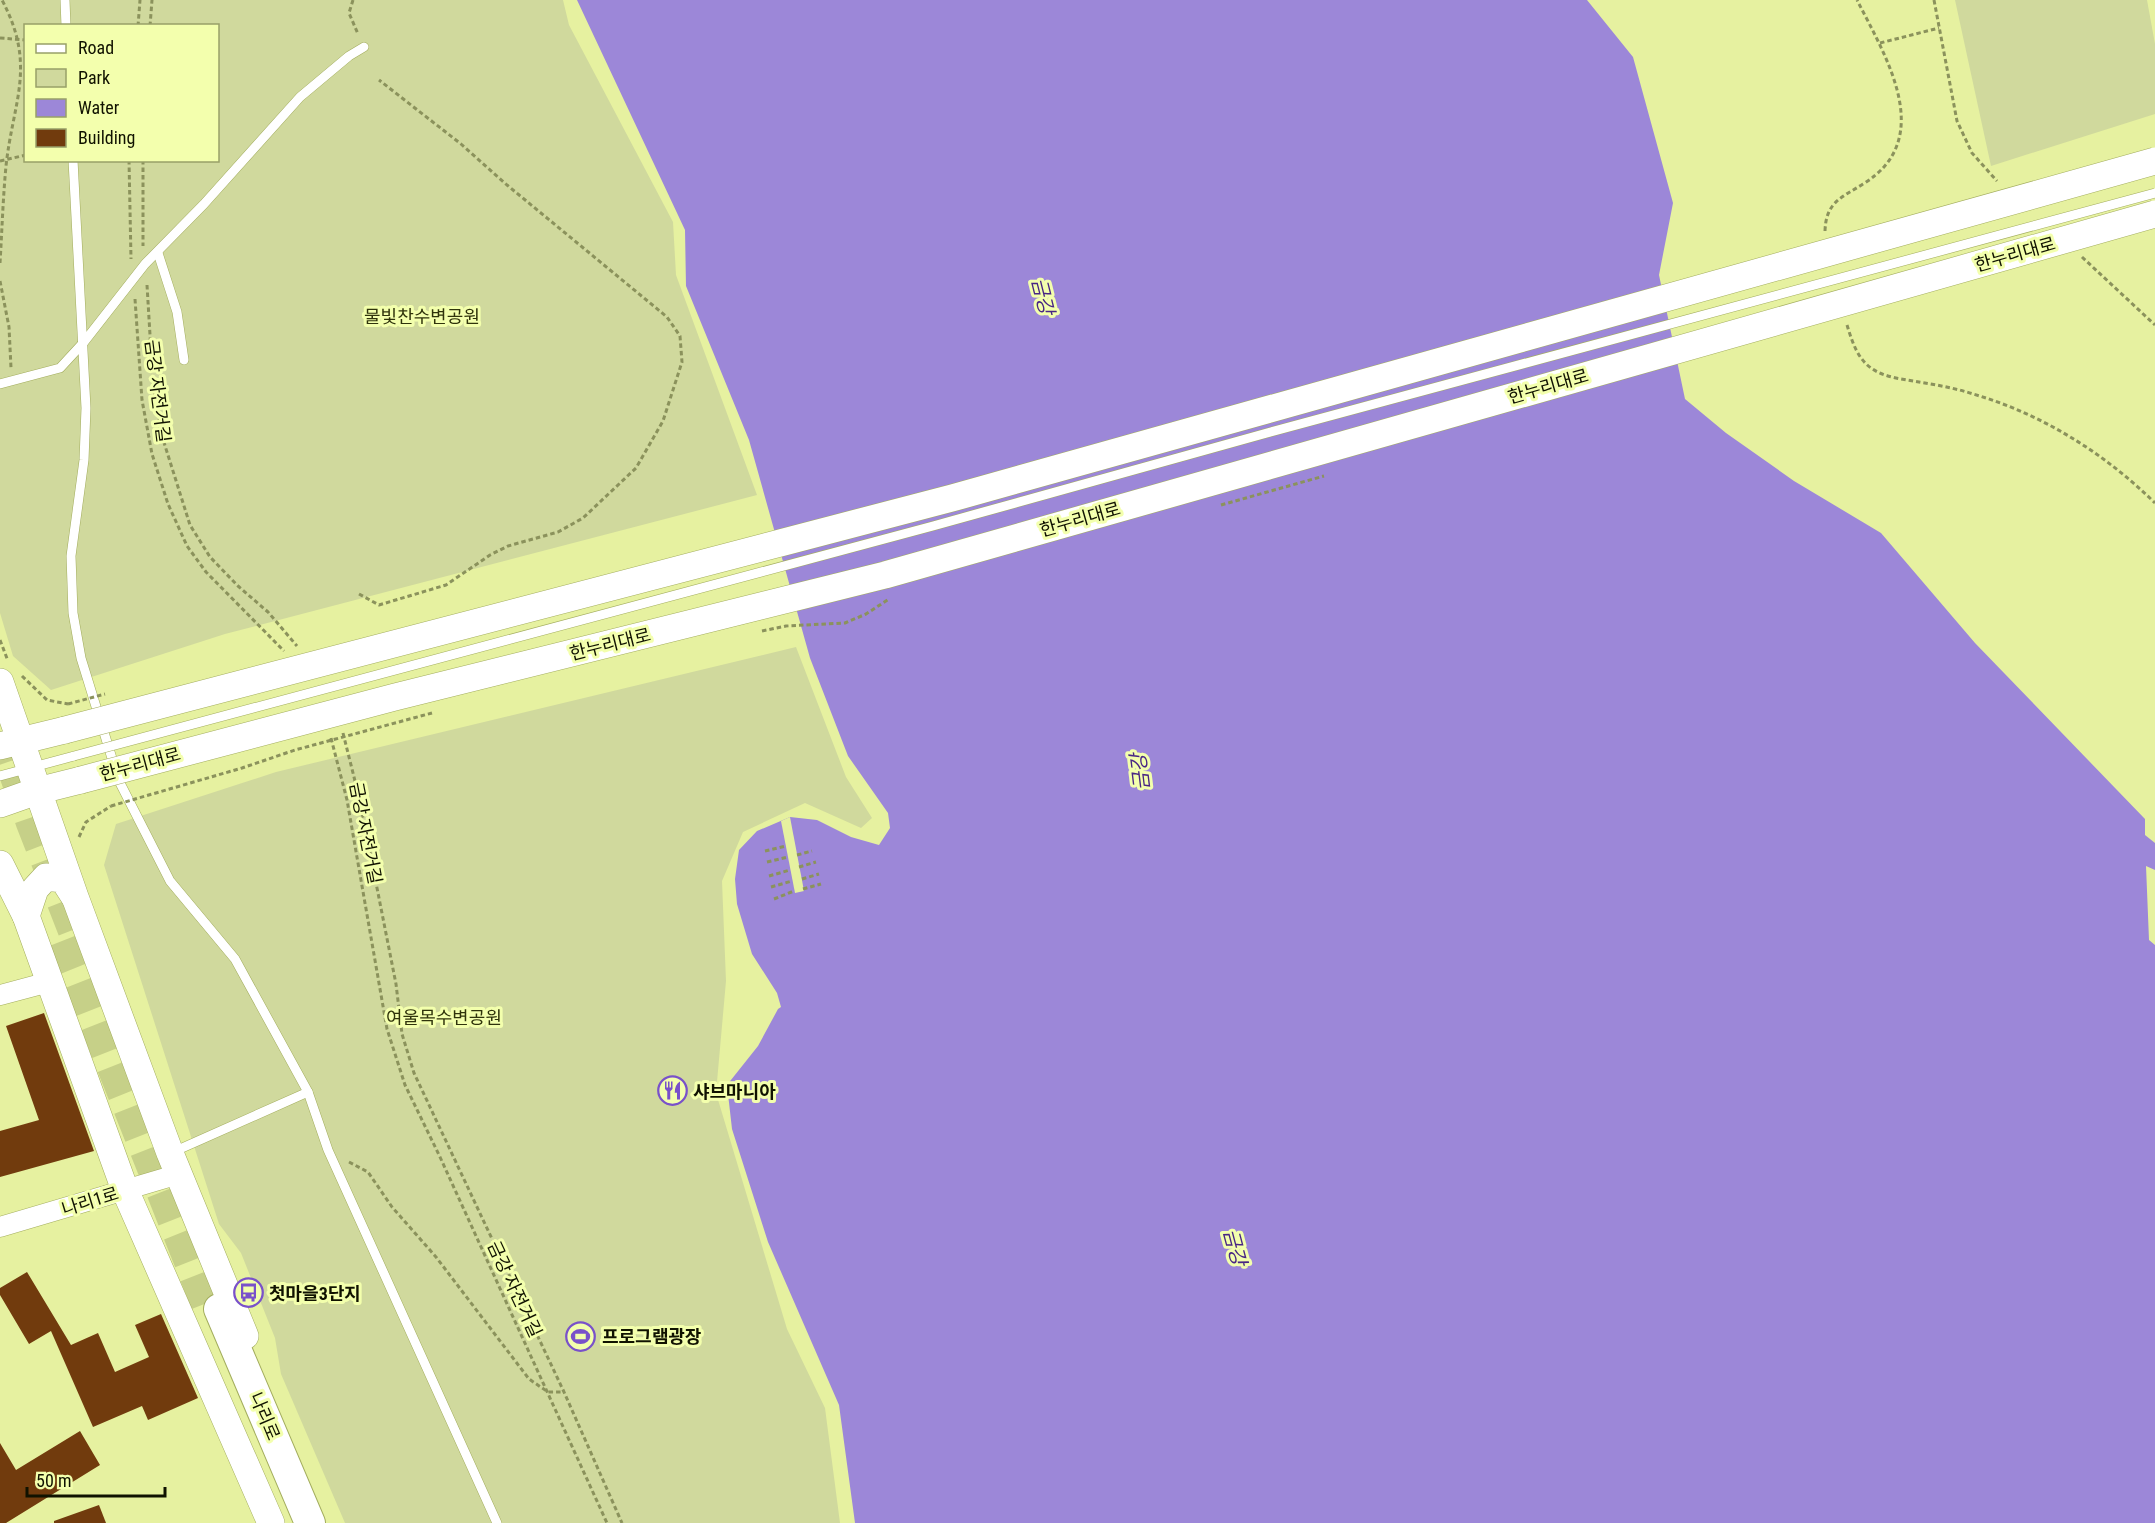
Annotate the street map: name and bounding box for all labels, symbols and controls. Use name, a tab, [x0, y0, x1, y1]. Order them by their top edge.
legend	[24, 24, 219, 162]
text: Road	[78, 37, 114, 58]
text: Park	[78, 67, 110, 88]
text: Water	[78, 97, 120, 118]
text: Building	[78, 127, 135, 148]
street label: 한누리대로	[1972, 232, 2058, 276]
water label: 금강	[1027, 275, 1060, 319]
park label: 물빛찬수변공원	[364, 306, 480, 327]
street label: 금강 자전거길	[141, 338, 175, 444]
street label: 한누리대로	[1505, 364, 1591, 408]
street label: 한누리대로	[1037, 497, 1123, 541]
street label: 한누리대로	[567, 624, 653, 664]
street label: 한누리대로	[97, 743, 183, 785]
water label: 금강	[1126, 750, 1154, 792]
street label: 금강 자전거길	[346, 780, 386, 886]
park label: 여울목수변공원	[386, 1007, 502, 1028]
restaurant icon: 샤브마니아	[656, 1075, 688, 1107]
place label: 샤브마니아	[693, 1081, 776, 1102]
street label: 나리1로	[59, 1182, 121, 1220]
water label: 금강	[1219, 1226, 1252, 1270]
street label: 금강 자전거길	[484, 1238, 546, 1340]
bus stop icon: 첫마을3단지	[232, 1277, 264, 1309]
place label: 첫마을3단지	[269, 1283, 361, 1304]
sports icon: 프로그램광장	[565, 1320, 597, 1352]
place label: 프로그램광장	[602, 1326, 702, 1347]
street label: 나리로	[246, 1389, 284, 1443]
scale bar	[27, 1460, 165, 1498]
text: 50 m	[36, 1470, 71, 1491]

